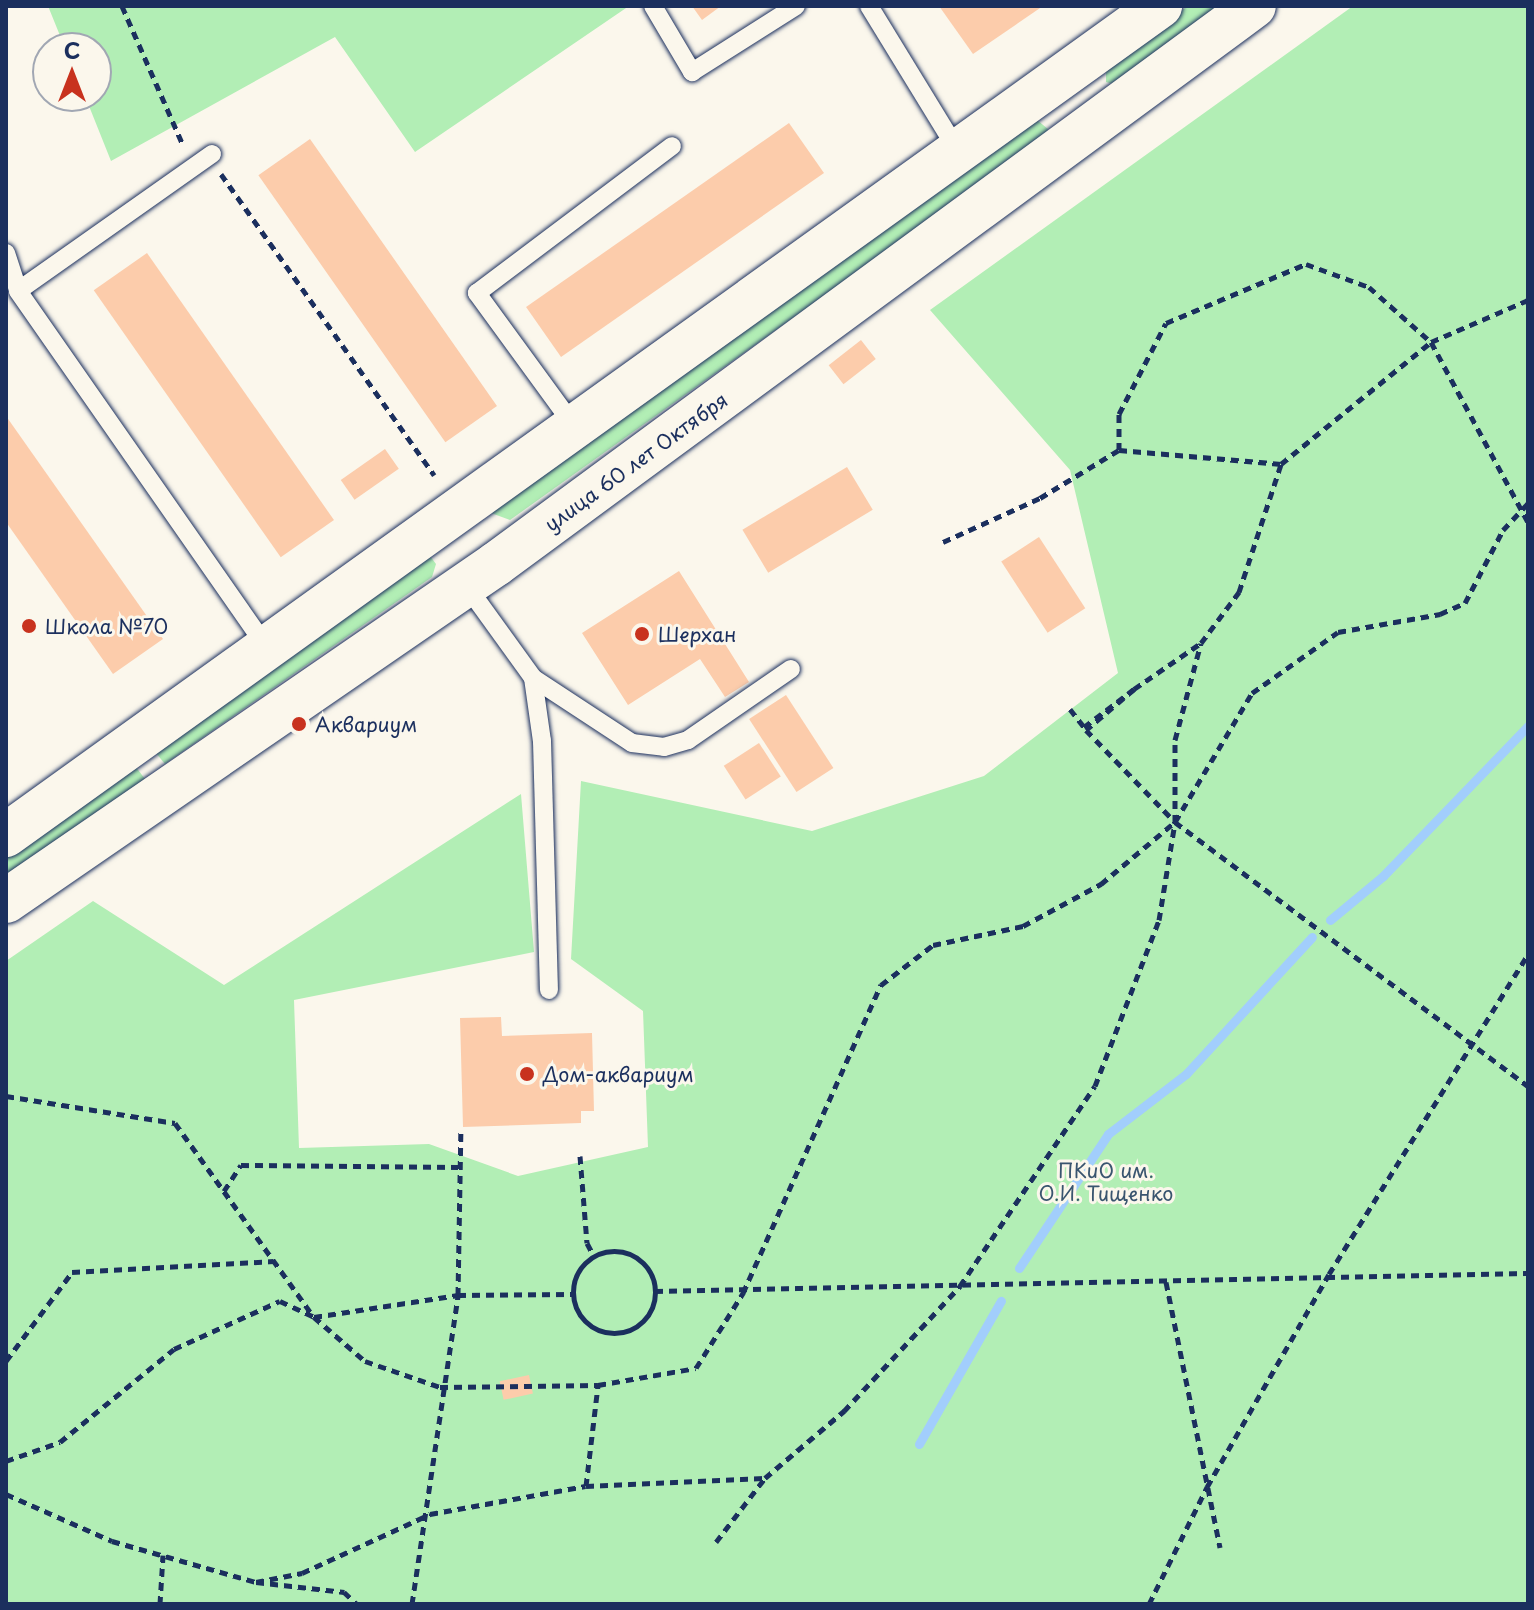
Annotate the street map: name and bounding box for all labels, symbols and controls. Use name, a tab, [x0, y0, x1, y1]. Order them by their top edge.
north arrow	[32, 32, 112, 112]
text: С	[64, 33, 80, 66]
street label: улица 60 лет Октября	[539, 387, 733, 537]
place label: Школа №70	[45, 614, 169, 638]
marker: Школа №70	[20, 617, 38, 635]
place label: Шерхан	[658, 622, 737, 646]
marker: Шерхан	[633, 625, 651, 643]
place label: Аквариум	[315, 712, 417, 736]
marker: Аквариум	[290, 715, 308, 733]
place label: Дом-аквариум	[543, 1062, 694, 1086]
marker: Дом-аквариум	[518, 1065, 536, 1083]
park label: ПКиО им. О.И. Тищенко	[1038, 1158, 1174, 1205]

